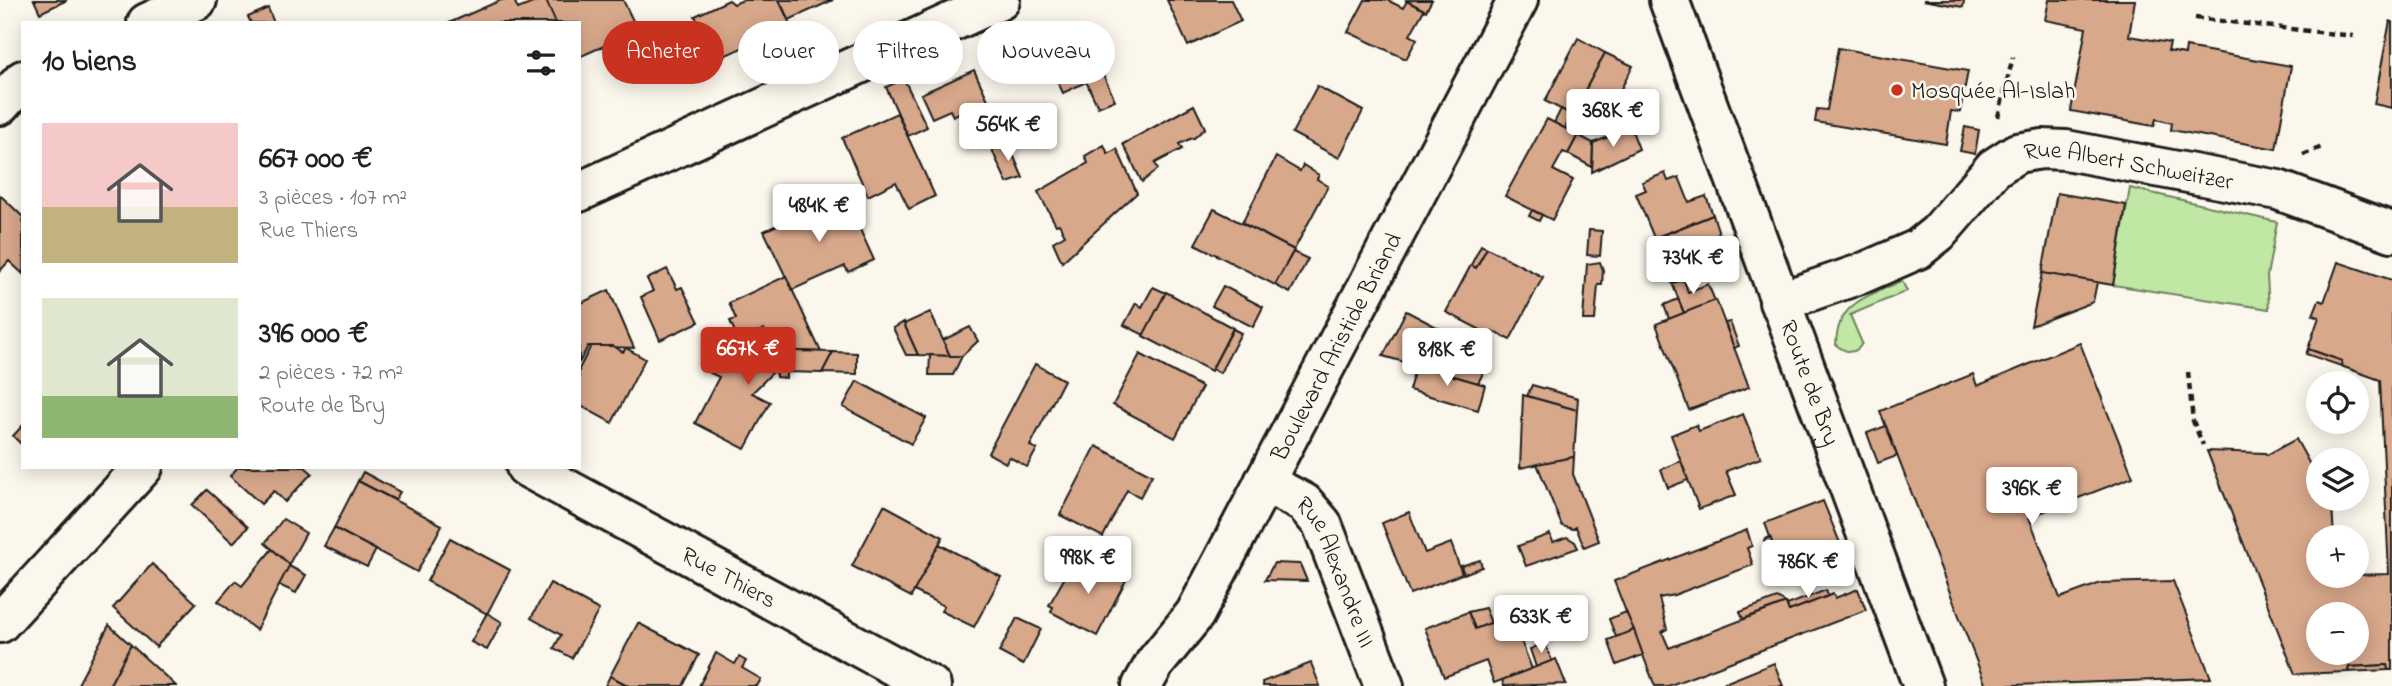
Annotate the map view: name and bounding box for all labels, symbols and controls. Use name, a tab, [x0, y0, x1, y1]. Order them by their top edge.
chip: Acheter	[602, 21, 724, 84]
chip: Louer	[738, 21, 839, 84]
chip: Filtres	[853, 21, 963, 84]
chip: Nouveau	[977, 21, 1115, 84]
text: 10 biens	[42, 41, 137, 85]
icon: filters	[522, 44, 560, 82]
place label: Mosquée Al-Islah	[1911, 75, 2075, 110]
marker: Mosquée Al-Islah	[1889, 82, 1905, 98]
pin: 368K €	[1556, 90, 1670, 149]
text: 368K €	[1582, 95, 1644, 128]
pin: 564K €	[951, 104, 1065, 163]
text: 564K €	[975, 109, 1041, 142]
street label: Rue Albert Schweitzer	[2022, 134, 2236, 201]
text: 667 000 €	[259, 138, 373, 182]
icon: home	[98, 151, 182, 235]
text: 3 pièces · 107 m²	[259, 182, 407, 215]
pin: 484K €	[762, 184, 876, 244]
text: 484K €	[789, 190, 849, 223]
text: Rue Thiers	[259, 215, 358, 248]
street label: Boulevard Aristide Briand	[1263, 227, 1413, 469]
pin: 734K €	[1636, 236, 1750, 296]
text: 734K €	[1662, 242, 1724, 275]
text: 396 000 €	[259, 313, 368, 357]
street label: Route de Bry	[1769, 316, 1848, 452]
icon: home	[98, 326, 182, 410]
pin: 667K €	[691, 328, 805, 387]
pin: 818K €	[1390, 328, 1504, 388]
text: 667K €	[717, 333, 779, 366]
text: 818K €	[1418, 334, 1476, 367]
text: 2 pièces · 72 m²	[259, 357, 403, 390]
map controls	[2306, 371, 2369, 665]
button: locate	[2306, 371, 2369, 434]
text: Route de Bry	[259, 390, 385, 423]
button: layers	[2306, 448, 2369, 511]
pin: 396K €	[1975, 468, 2089, 527]
text: 396K €	[2002, 473, 2062, 506]
street label: Rue Alexandre III	[1286, 489, 1383, 653]
button: +	[2306, 525, 2369, 588]
pin: 998K €	[1031, 536, 1145, 596]
street label: Rue Thiers	[674, 539, 782, 619]
pin: 786K €	[1751, 540, 1865, 600]
text: 998K €	[1060, 542, 1116, 575]
text: 786K €	[1777, 546, 1839, 579]
pin: 633K €	[1484, 596, 1598, 655]
text: 633K €	[1510, 601, 1572, 634]
button: −	[2306, 602, 2369, 665]

